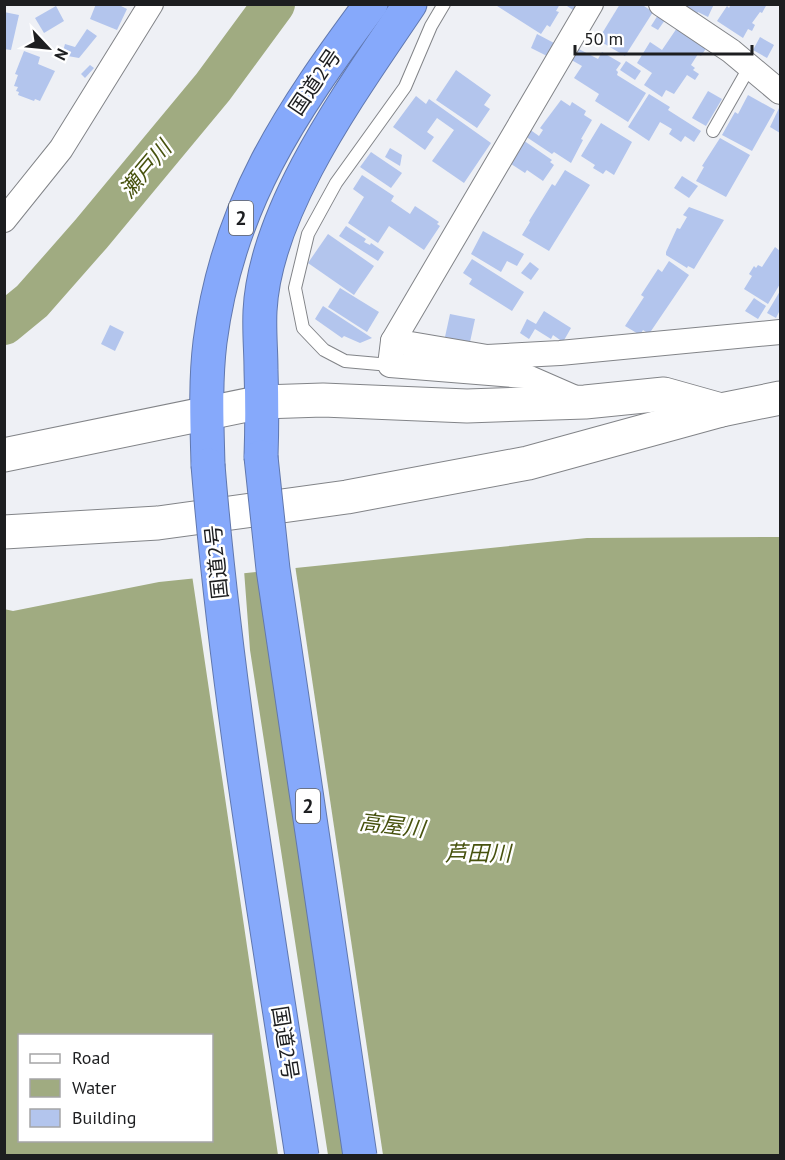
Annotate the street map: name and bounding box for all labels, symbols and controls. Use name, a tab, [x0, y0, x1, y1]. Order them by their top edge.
north arrow	[18, 18, 78, 78]
scale bar	[575, 18, 752, 56]
text: 50 m	[584, 27, 623, 50]
street label: 国道2号	[283, 43, 347, 120]
text: N	[50, 45, 73, 64]
water label: 瀬戸川	[113, 133, 178, 203]
road number: 2	[229, 201, 253, 235]
street label: 国道2号	[199, 524, 234, 600]
road number: 2	[296, 789, 320, 823]
water label: 高屋川	[358, 807, 428, 843]
water label: 芦田川	[445, 839, 513, 867]
street label: 国道2号	[266, 1004, 305, 1082]
legend	[18, 1034, 213, 1142]
text: Road	[72, 1046, 110, 1069]
text: Water	[72, 1076, 116, 1099]
text: Building	[72, 1106, 136, 1129]

